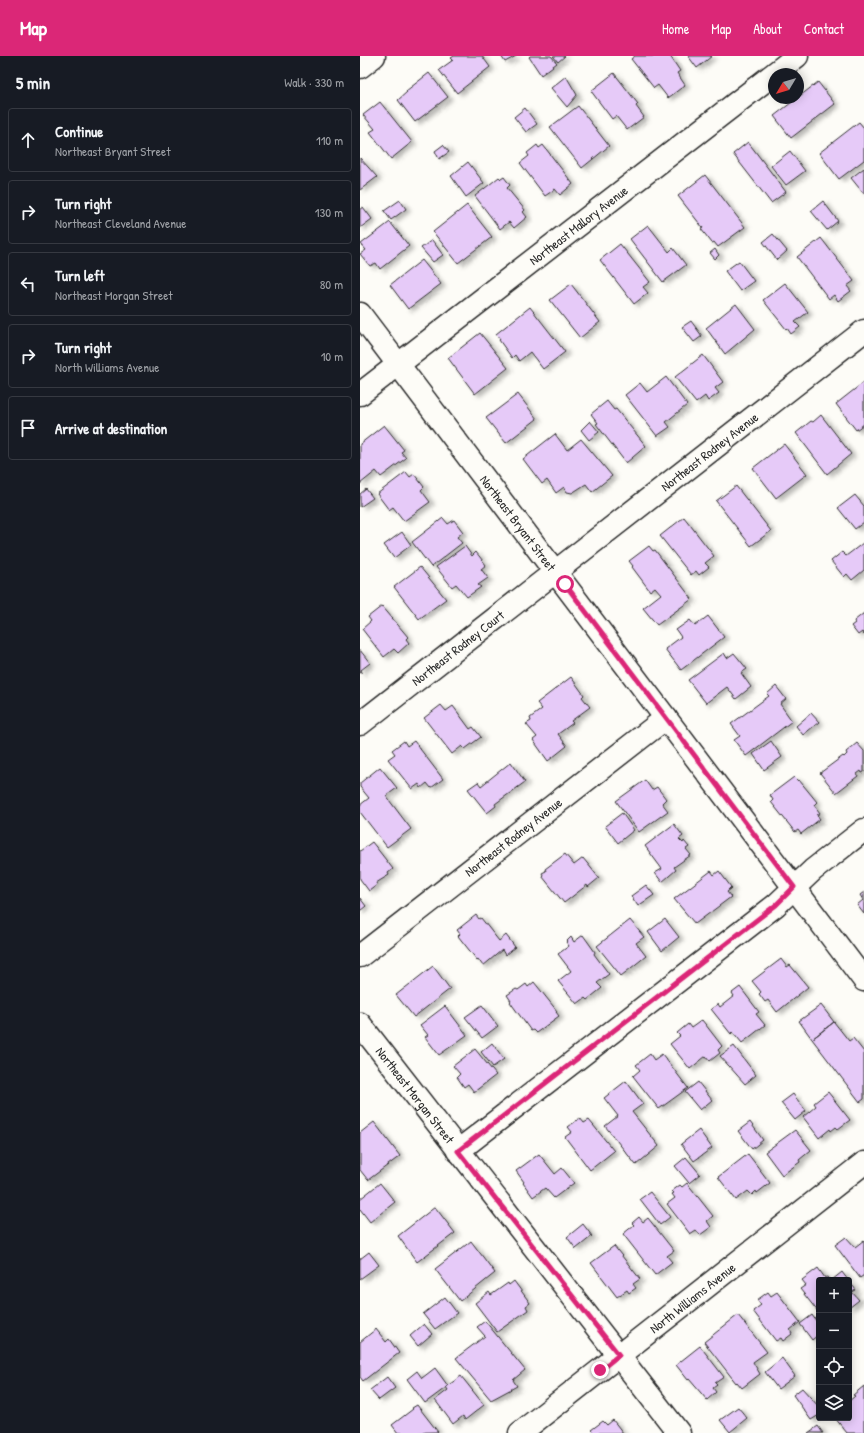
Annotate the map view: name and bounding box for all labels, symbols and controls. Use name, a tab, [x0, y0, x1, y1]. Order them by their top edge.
text: Map	[20, 15, 47, 41]
text: Home	[662, 19, 689, 38]
text: Map	[711, 19, 731, 38]
text: About	[753, 19, 782, 38]
text: Contact	[804, 19, 844, 38]
north arrow	[768, 68, 804, 104]
text: 5 min	[16, 71, 50, 94]
text: Walk · 330 m	[284, 73, 344, 91]
text: Continue	[55, 121, 103, 142]
icon: ahead	[17, 129, 39, 151]
text: 110 m	[316, 131, 343, 149]
text: Northeast Bryant Street	[55, 142, 171, 160]
street label: Northeast Mallory Avenue	[525, 181, 631, 269]
text: Turn right	[55, 193, 111, 214]
icon: right	[17, 201, 39, 223]
text: 130 m	[315, 203, 343, 221]
text: Northeast Cleveland Avenue	[55, 214, 186, 232]
text: Turn left	[55, 265, 105, 286]
icon: left	[17, 273, 39, 295]
text: 80 m	[320, 275, 343, 293]
text: Northeast Morgan Street	[55, 286, 173, 304]
text: Turn right	[55, 337, 111, 358]
icon: right	[17, 345, 39, 367]
text: 10 m	[321, 347, 343, 365]
text: North Williams Avenue	[55, 358, 159, 376]
street label: Northeast Rodney Avenue	[657, 408, 762, 495]
icon: arrive	[17, 417, 39, 439]
text: Arrive at destination	[55, 418, 167, 439]
street label: Northeast Bryant Street	[476, 471, 561, 575]
route start	[556, 575, 574, 593]
street label: Northeast Rodney Court	[408, 606, 508, 690]
street label: Northeast Rodney Avenue	[461, 793, 566, 880]
street label: Northeast Morgan Street	[372, 1043, 459, 1147]
street label: North Williams Avenue	[646, 1258, 739, 1337]
map controls	[816, 1277, 852, 1421]
button: +	[816, 1277, 852, 1313]
button: −	[816, 1313, 852, 1349]
button: locate	[816, 1349, 852, 1385]
route end	[591, 1361, 609, 1379]
button: layers	[816, 1385, 852, 1421]

